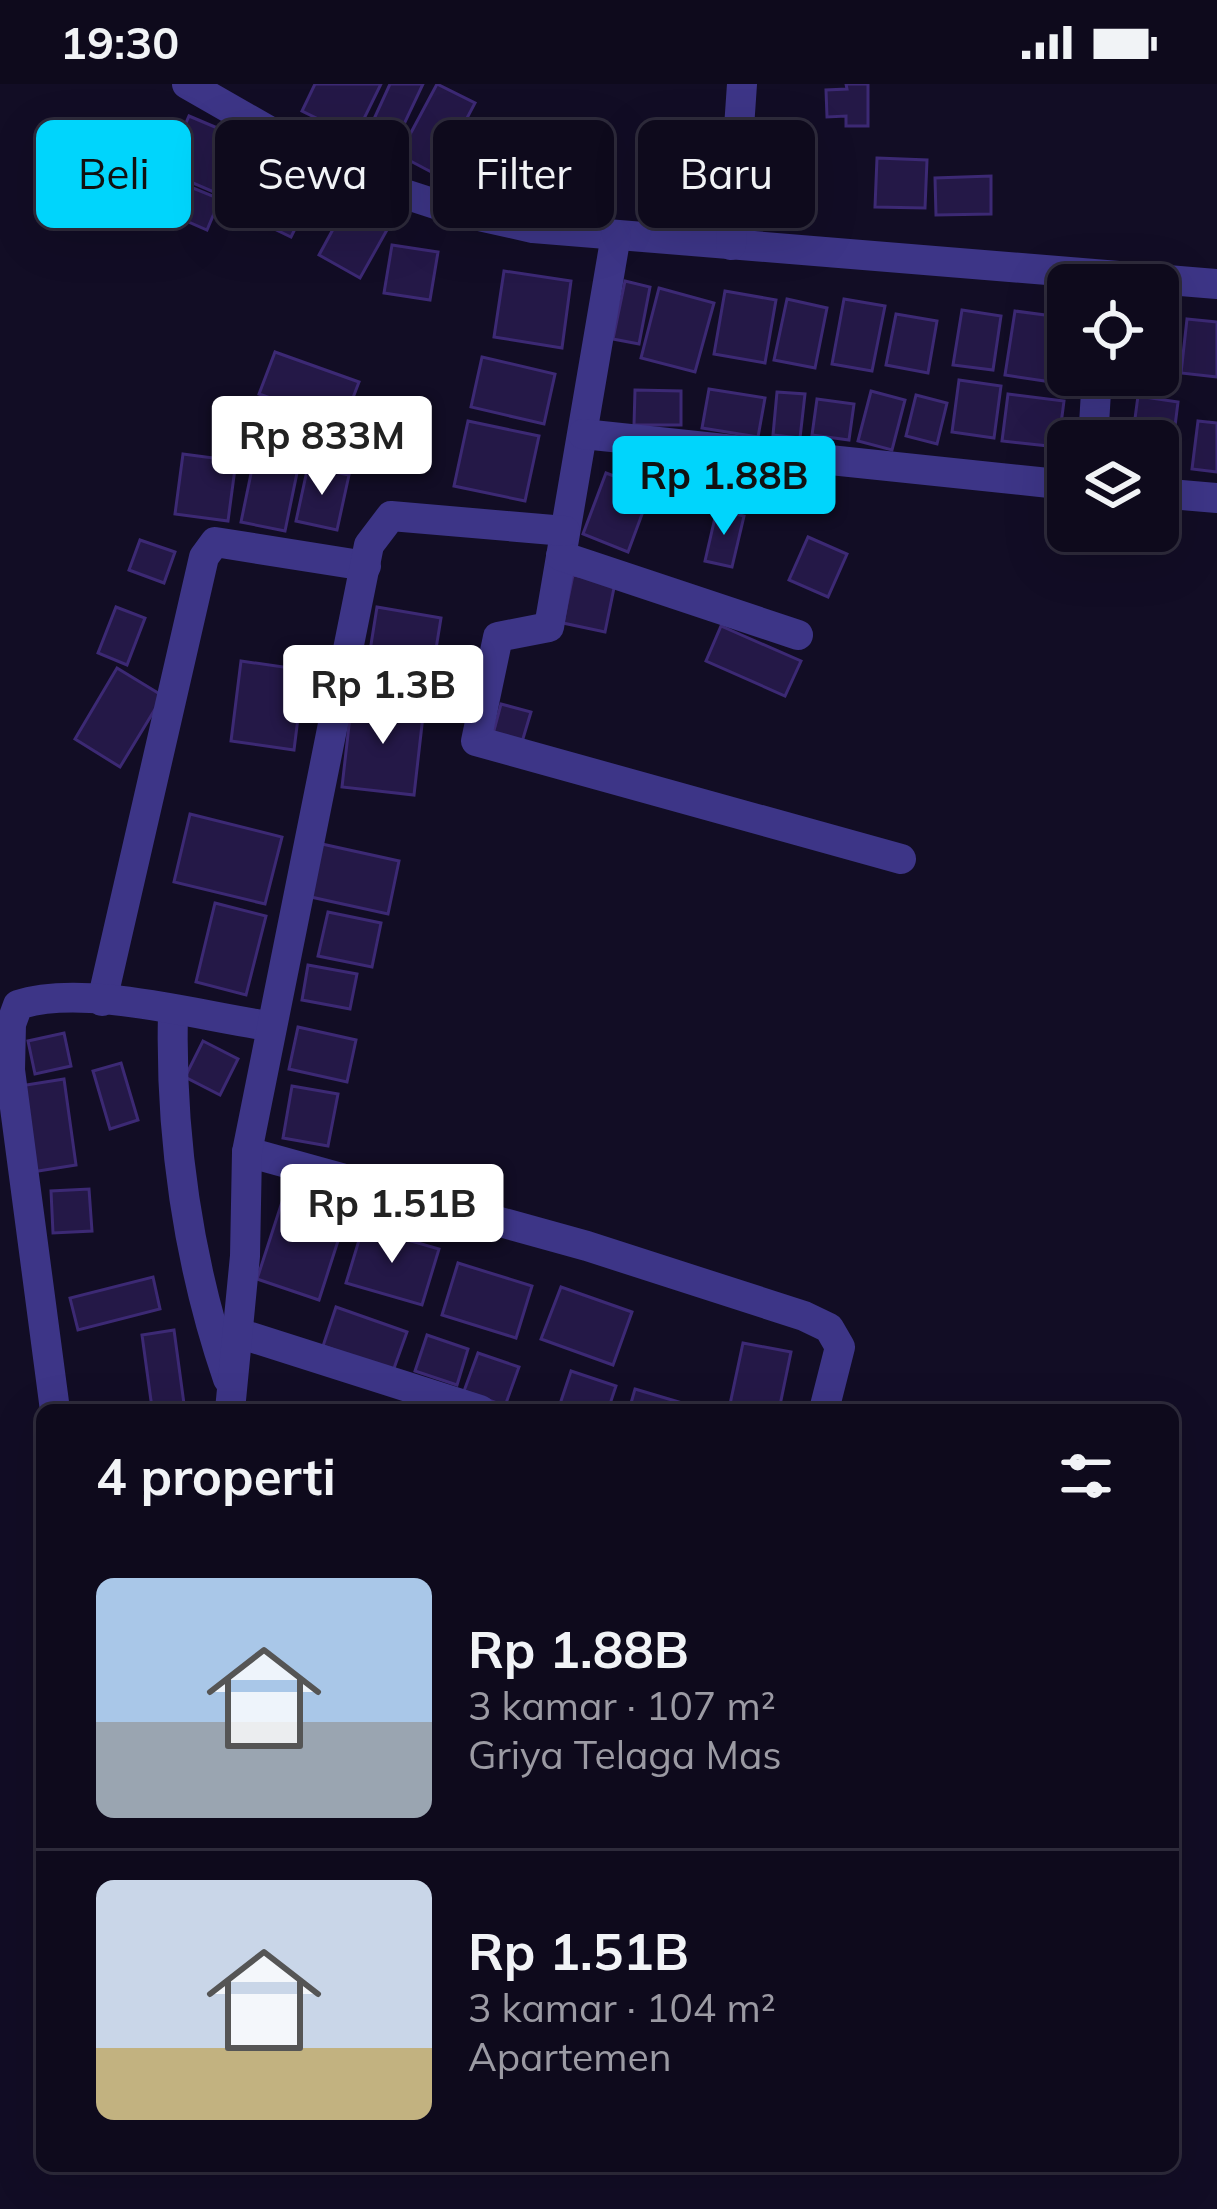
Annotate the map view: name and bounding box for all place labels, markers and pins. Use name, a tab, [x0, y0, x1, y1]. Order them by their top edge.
pin: Rp 833M	[211, 396, 433, 498]
pin: Rp 1.88B	[600, 436, 848, 538]
pin: Rp 1.3B	[272, 645, 494, 747]
pin: Rp 1.51B	[268, 1164, 516, 1266]

